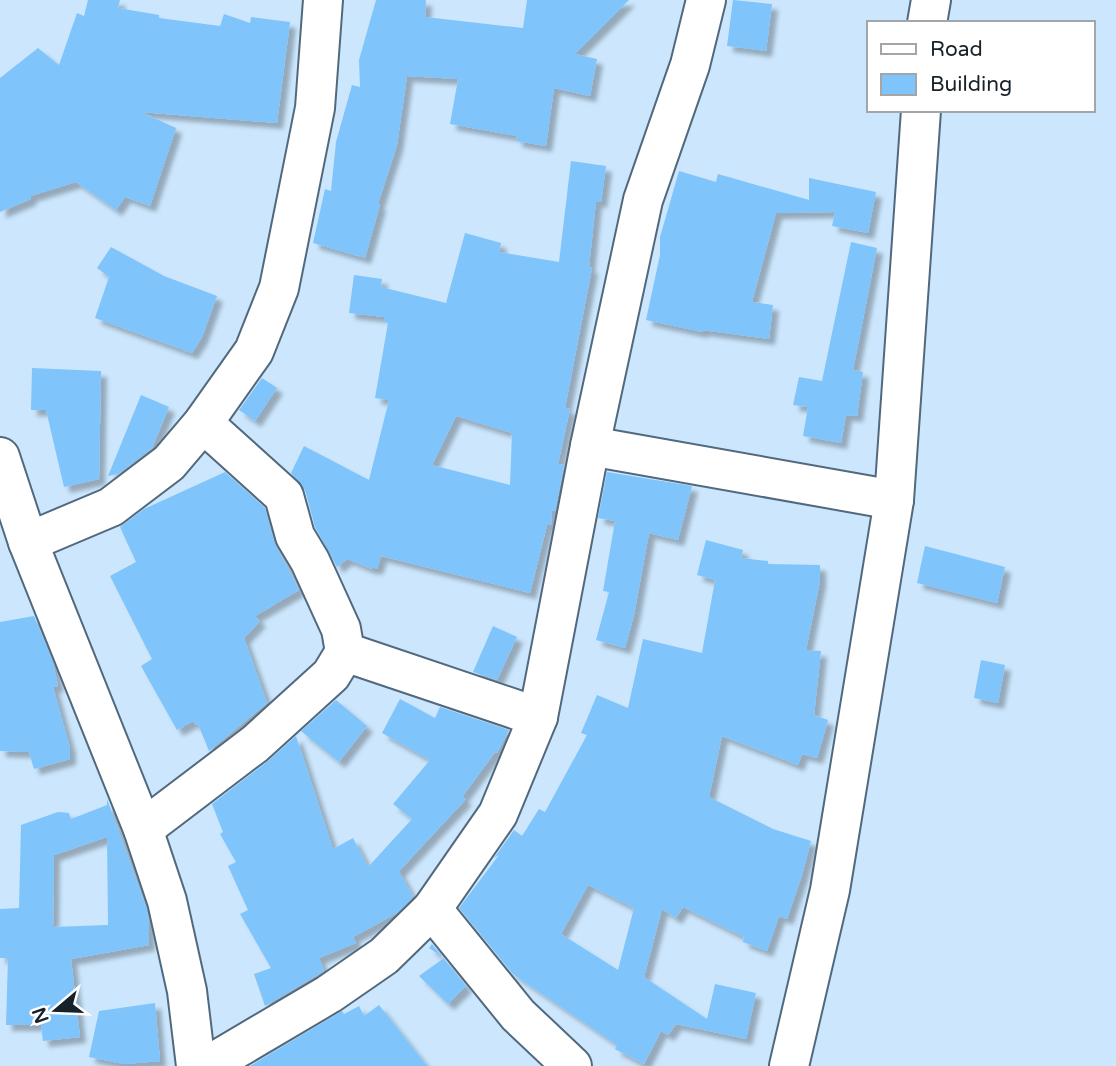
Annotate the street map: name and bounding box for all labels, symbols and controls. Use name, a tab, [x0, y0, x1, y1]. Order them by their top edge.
legend	[867, 21, 1095, 112]
text: Road	[930, 37, 983, 62]
text: Building	[930, 72, 1012, 97]
north arrow	[21, 975, 91, 1045]
text: N	[28, 1004, 54, 1026]

